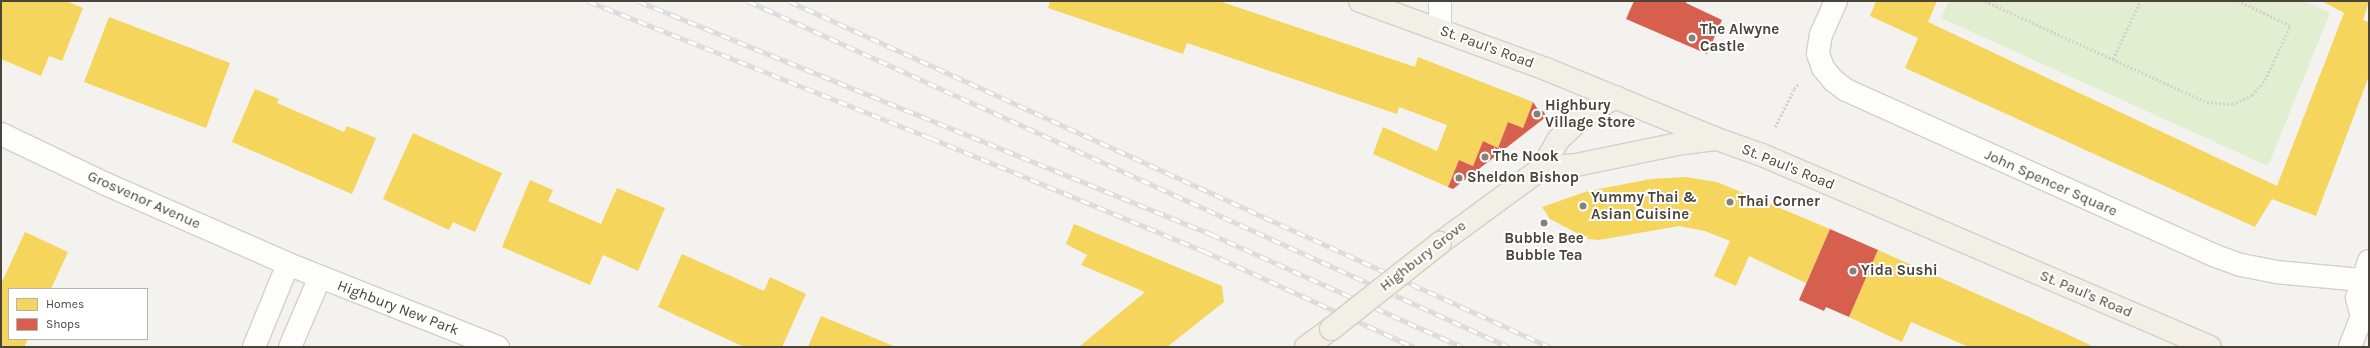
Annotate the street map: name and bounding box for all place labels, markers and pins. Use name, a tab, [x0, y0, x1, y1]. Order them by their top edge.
place label: The Alwyne Castle	[1700, 20, 1779, 55]
marker: The Alwyne Castle	[1687, 33, 1697, 43]
place label: Highbury Village Store	[1545, 96, 1635, 131]
marker: Highbury Village Store	[1532, 109, 1542, 119]
place label: The Nook	[1493, 148, 1559, 166]
marker: The Nook	[1480, 152, 1490, 162]
place label: Sheldon Bishop	[1467, 169, 1579, 187]
marker: Sheldon Bishop	[1454, 173, 1464, 183]
place label: Yummy Thai & Asian Cuisine	[1591, 188, 1697, 223]
place label: Thai Corner	[1738, 193, 1820, 211]
marker: Thai Corner	[1725, 197, 1735, 207]
marker: Yummy Thai & Asian Cuisine	[1578, 201, 1588, 211]
marker: Bubble Bee Bubble Tea	[1539, 218, 1549, 228]
place label: Bubble Bee Bubble Tea	[1504, 229, 1584, 264]
place label: Yida Sushi	[1861, 262, 1938, 280]
marker: Yida Sushi	[1848, 266, 1858, 276]

